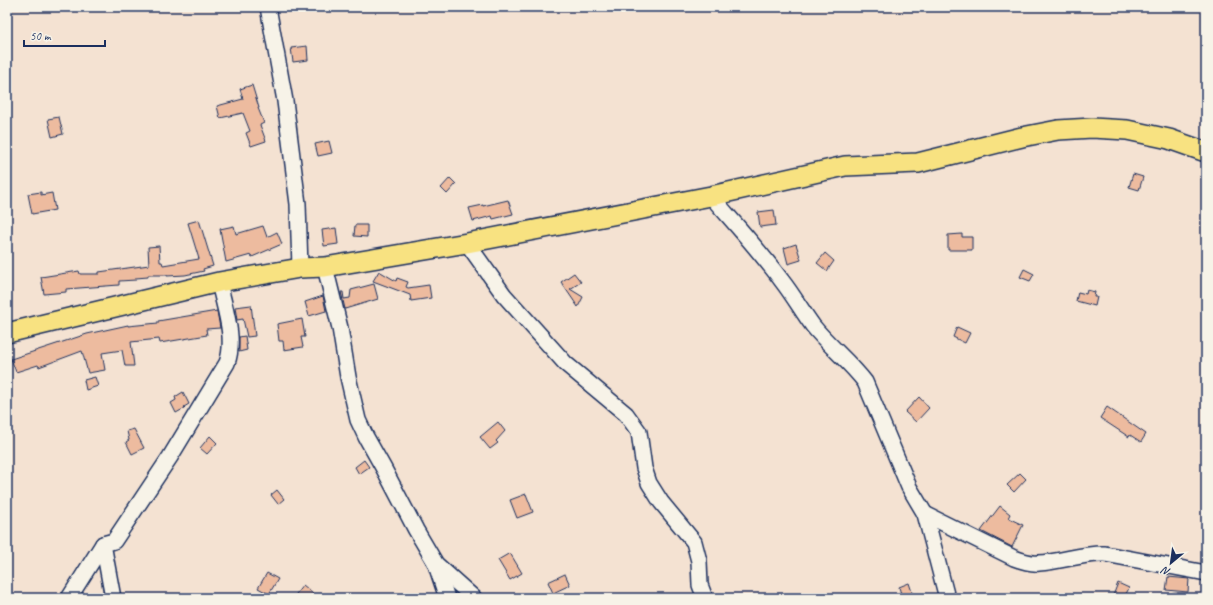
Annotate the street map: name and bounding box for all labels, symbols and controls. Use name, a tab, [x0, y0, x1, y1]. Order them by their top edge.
scale bar	[24, 22, 105, 48]
text: 50 m	[30, 28, 52, 44]
north arrow	[1151, 543, 1191, 583]
text: N	[1158, 563, 1173, 580]

